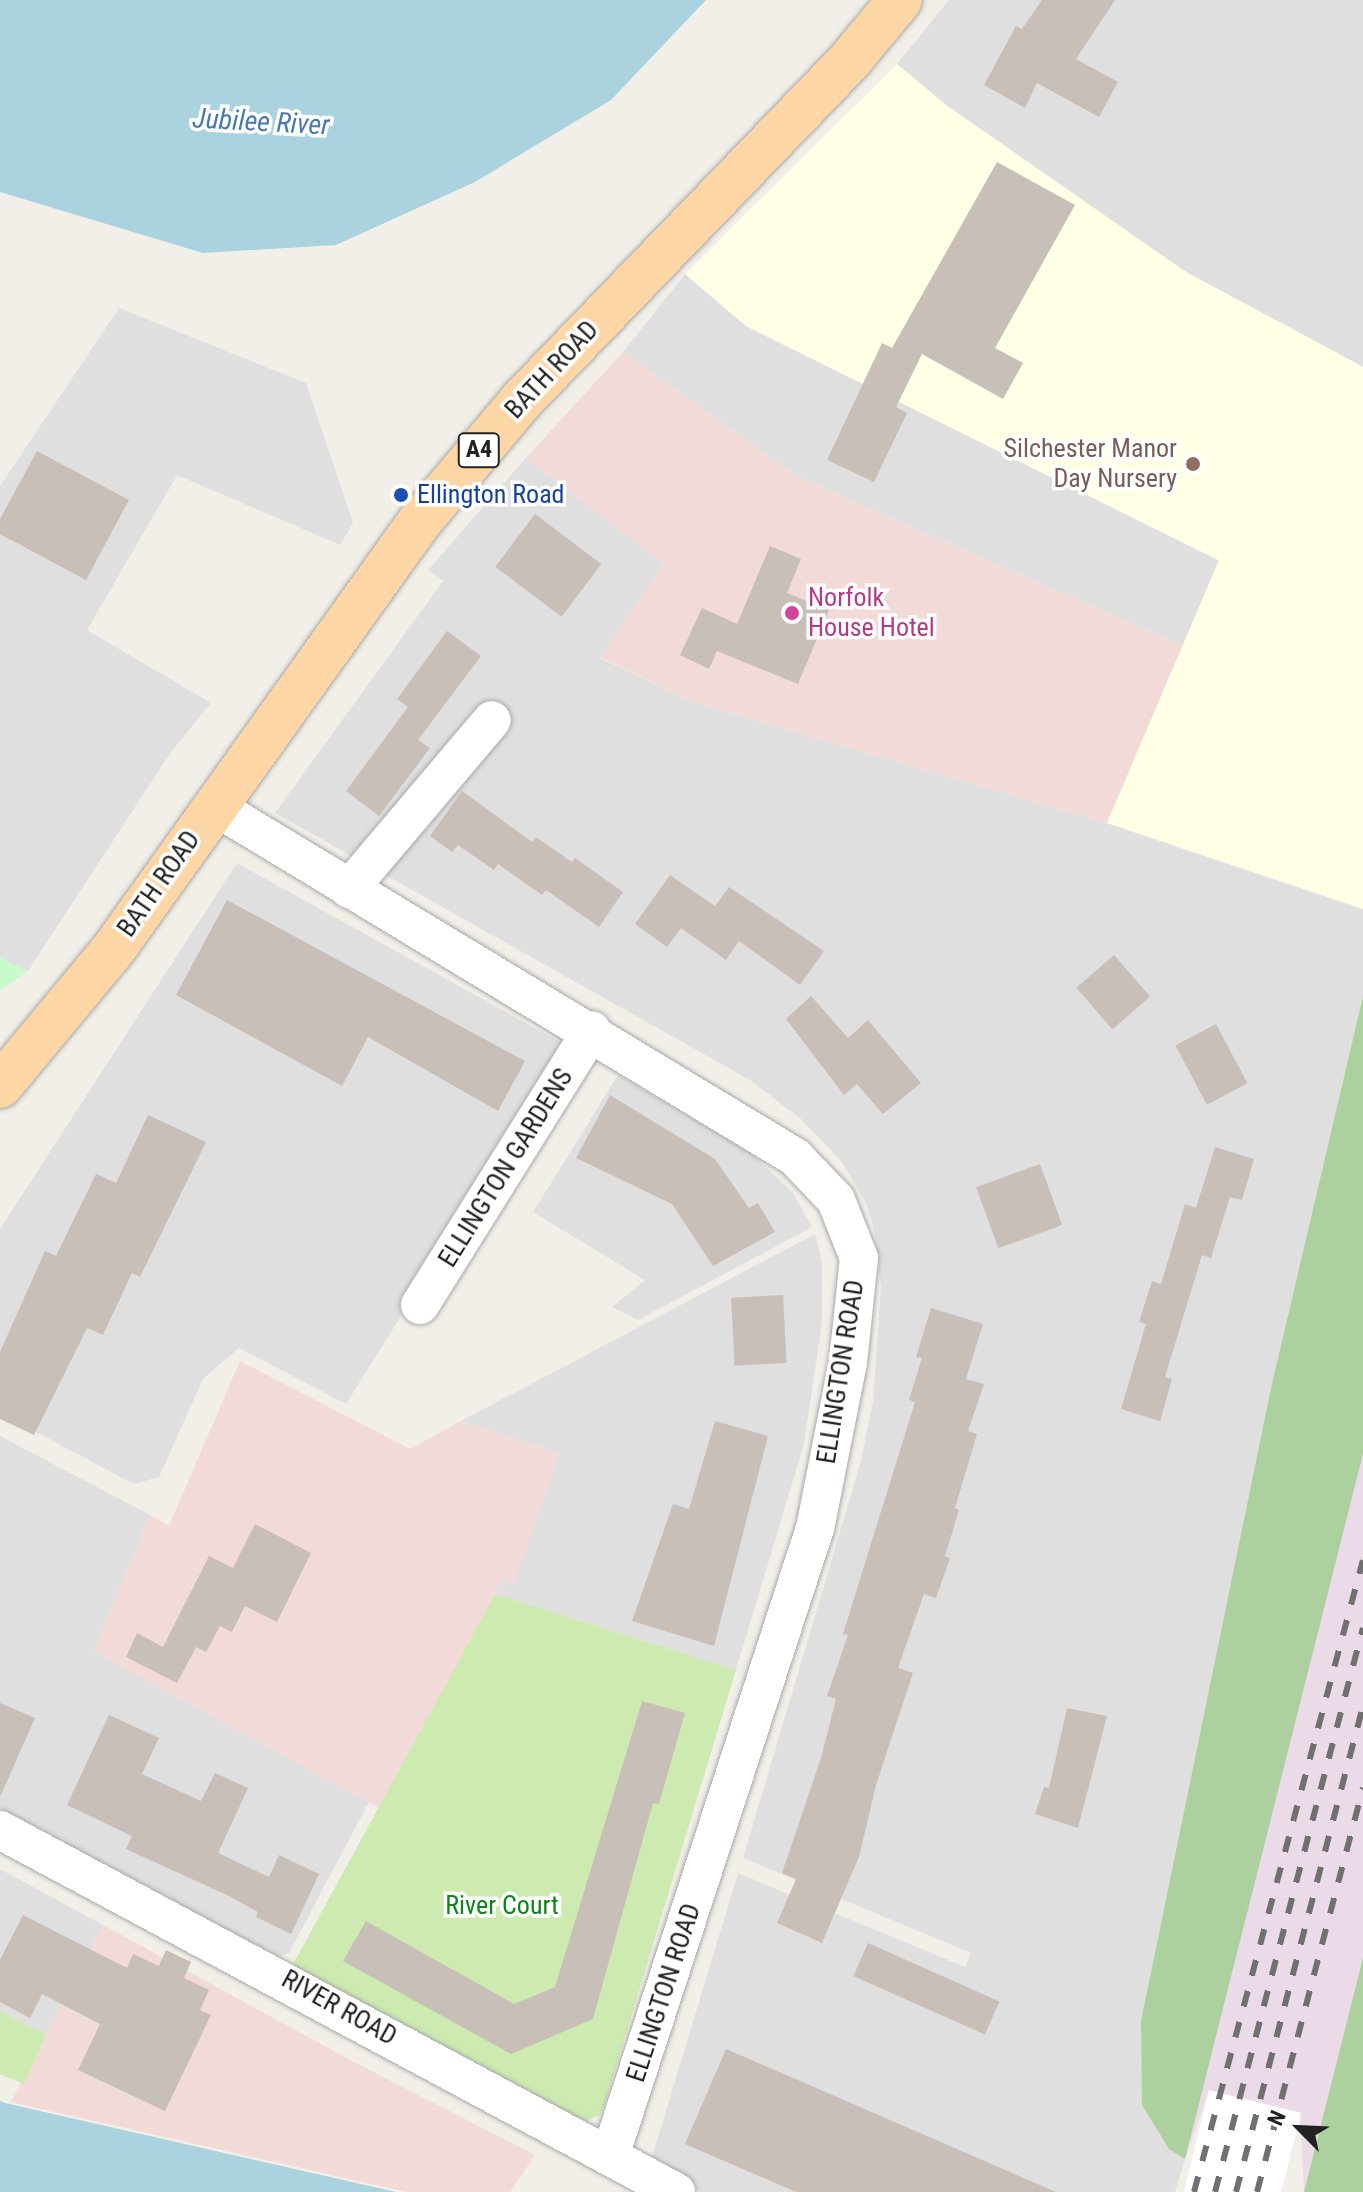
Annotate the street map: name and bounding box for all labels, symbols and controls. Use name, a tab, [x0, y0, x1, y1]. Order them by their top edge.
water label: Jubilee River	[192, 102, 330, 142]
street label: BATH ROAD	[499, 315, 605, 425]
road number: A4	[457, 430, 501, 470]
place label: Silchester Manor Day Nursery	[1004, 433, 1177, 494]
marker: Silchester Manor Day Nursery	[1184, 455, 1202, 473]
place label: Ellington Road	[417, 479, 564, 511]
marker: Ellington Road	[392, 486, 410, 504]
place label: Norfolk House Hotel	[808, 582, 935, 644]
marker: Norfolk House Hotel	[783, 604, 801, 622]
street label: BATH ROAD	[111, 825, 207, 943]
street label: ELLINGTON GARDENS	[432, 1063, 580, 1273]
street label: ELLINGTON ROAD	[811, 1278, 871, 1466]
park label: River Court	[445, 1890, 559, 1922]
street label: ELLINGTON ROAD	[621, 1900, 707, 2086]
street label: RIVER ROAD	[276, 1964, 402, 2052]
north arrow	[1259, 2088, 1339, 2168]
text: N	[1262, 2107, 1291, 2129]

